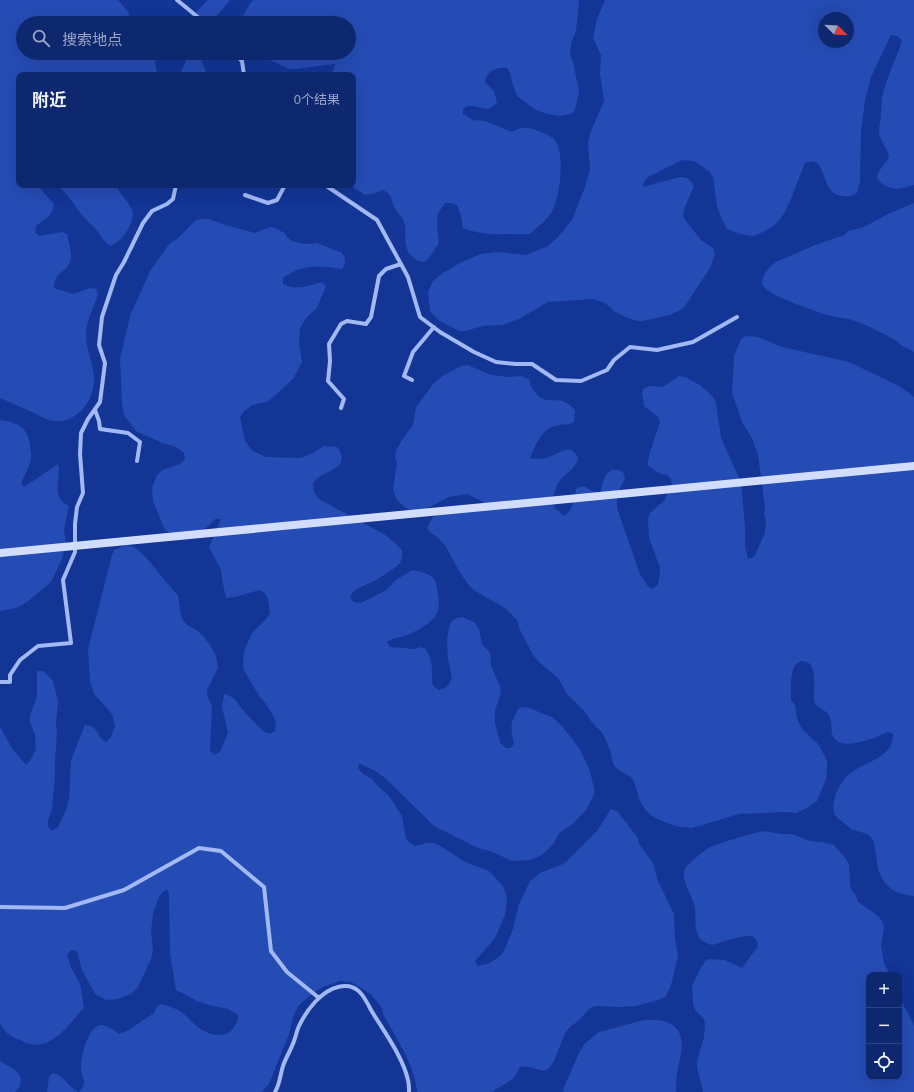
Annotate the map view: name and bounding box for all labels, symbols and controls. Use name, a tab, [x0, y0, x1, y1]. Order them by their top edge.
north arrow	[818, 12, 854, 48]
search box	[16, 16, 356, 60]
icon: search	[30, 27, 52, 49]
text: 搜索地点	[62, 31, 122, 48]
text: 附近	[32, 91, 66, 110]
text: 0个结果	[294, 92, 340, 107]
map controls	[866, 972, 902, 1080]
button: +	[866, 972, 902, 1008]
button: −	[866, 1008, 902, 1044]
button: locate	[866, 1044, 902, 1080]

